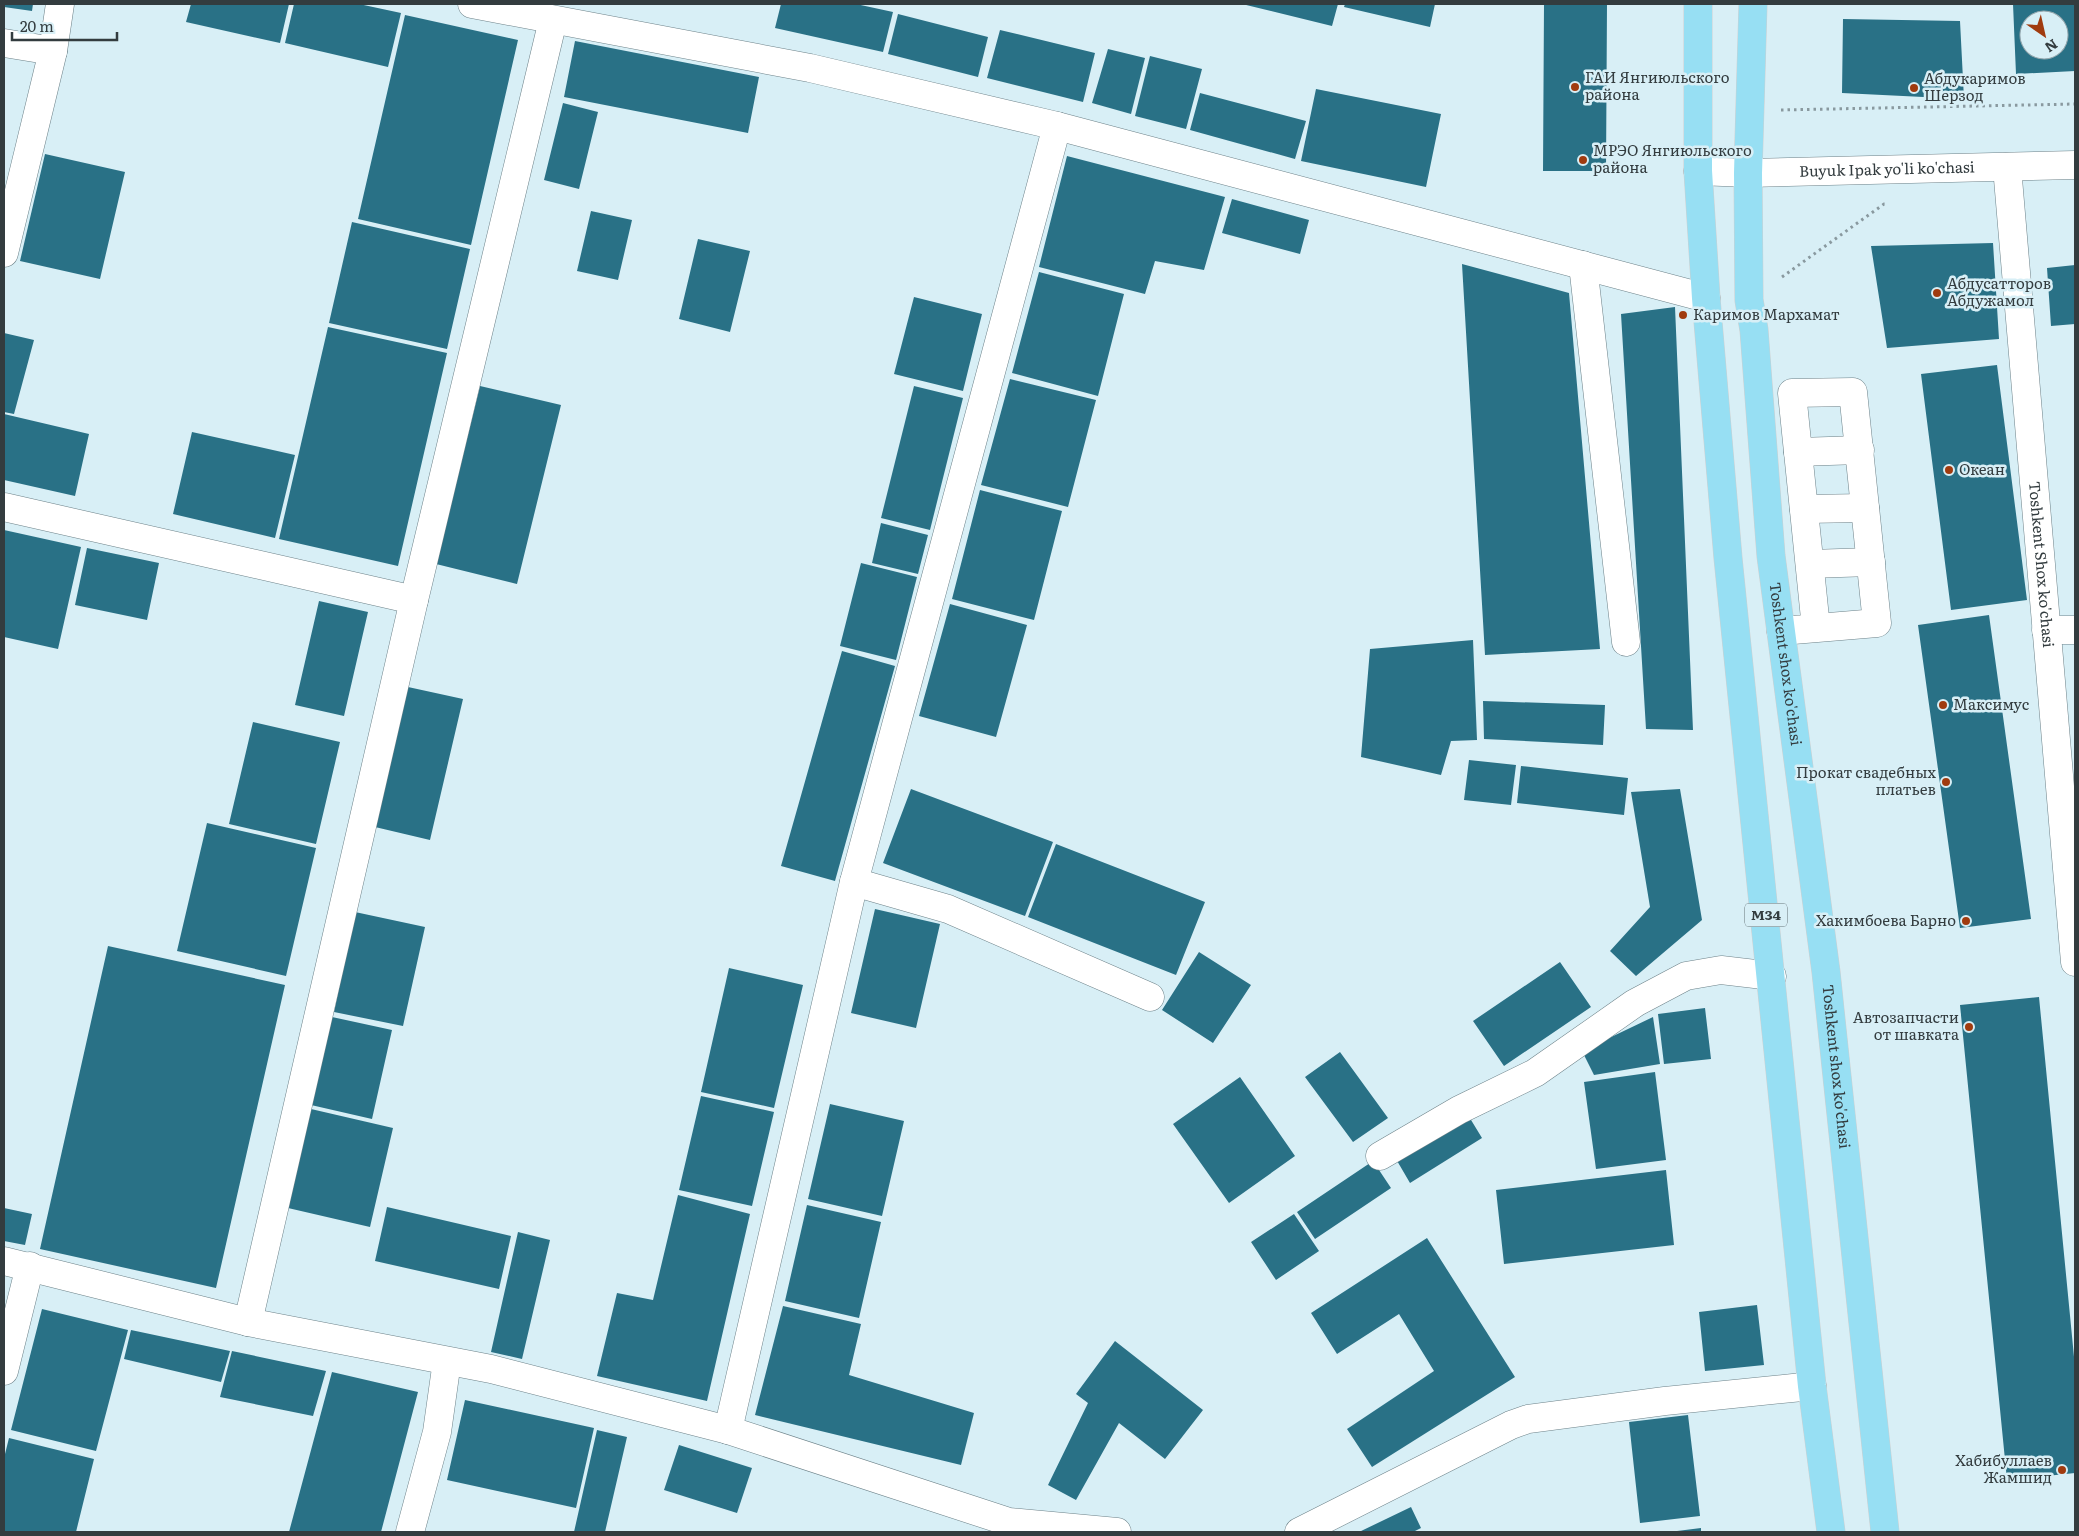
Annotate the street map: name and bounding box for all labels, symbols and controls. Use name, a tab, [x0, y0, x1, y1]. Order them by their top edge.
scale bar	[12, 10, 118, 42]
north arrow	[2019, 10, 2069, 60]
text: 20 m	[20, 14, 54, 37]
text: N	[2041, 35, 2062, 58]
place label: ГАИ Янгиюльского района	[1585, 65, 1730, 105]
place label: Абдукаримов Шерзод	[1924, 66, 2026, 106]
marker: ГАИ Янгиюльского района	[1569, 81, 1581, 93]
marker: Абдукаримов Шерзод	[1908, 82, 1920, 94]
place label: МРЭО Янгиюльского района	[1593, 138, 1752, 178]
marker: МРЭО Янгиюльского района	[1577, 154, 1589, 166]
street label: Buyuk Ipak yo'li ko'chasi	[1799, 154, 1975, 182]
place label: Абдусатторов Абдужамол	[1947, 271, 2051, 311]
marker: Абдусатторов Абдужамол	[1931, 287, 1943, 299]
place label: Каримов Мархамат	[1693, 302, 1840, 325]
marker: Каримов Мархамат	[1677, 309, 1689, 321]
place label: Океан	[1959, 457, 2005, 480]
marker: Океан	[1943, 464, 1955, 476]
street label: Toshkent Shox ko'chasi	[2024, 480, 2061, 649]
street label: Toshkent shox ko'chasi	[1765, 581, 1809, 747]
place label: Максимус	[1953, 692, 2030, 715]
marker: Максимус	[1937, 699, 1949, 711]
place label: Прокат свадебных платьев	[1796, 760, 1936, 800]
marker: Прокат свадебных платьев	[1940, 776, 1952, 788]
road number: M34	[1745, 904, 1787, 926]
place label: Хакимбоева Барно	[1816, 908, 1956, 931]
marker: Хакимбоева Барно	[1960, 915, 1972, 927]
street label: Toshkent shox ko'chasi	[1817, 983, 1858, 1150]
place label: Автозапчасти от шавката	[1853, 1005, 1960, 1045]
marker: Автозапчасти от шавката	[1963, 1021, 1975, 1033]
place label: Хабибуллаев Жамшид	[1955, 1448, 2052, 1488]
marker: Хабибуллаев Жамшид	[2056, 1464, 2068, 1476]

